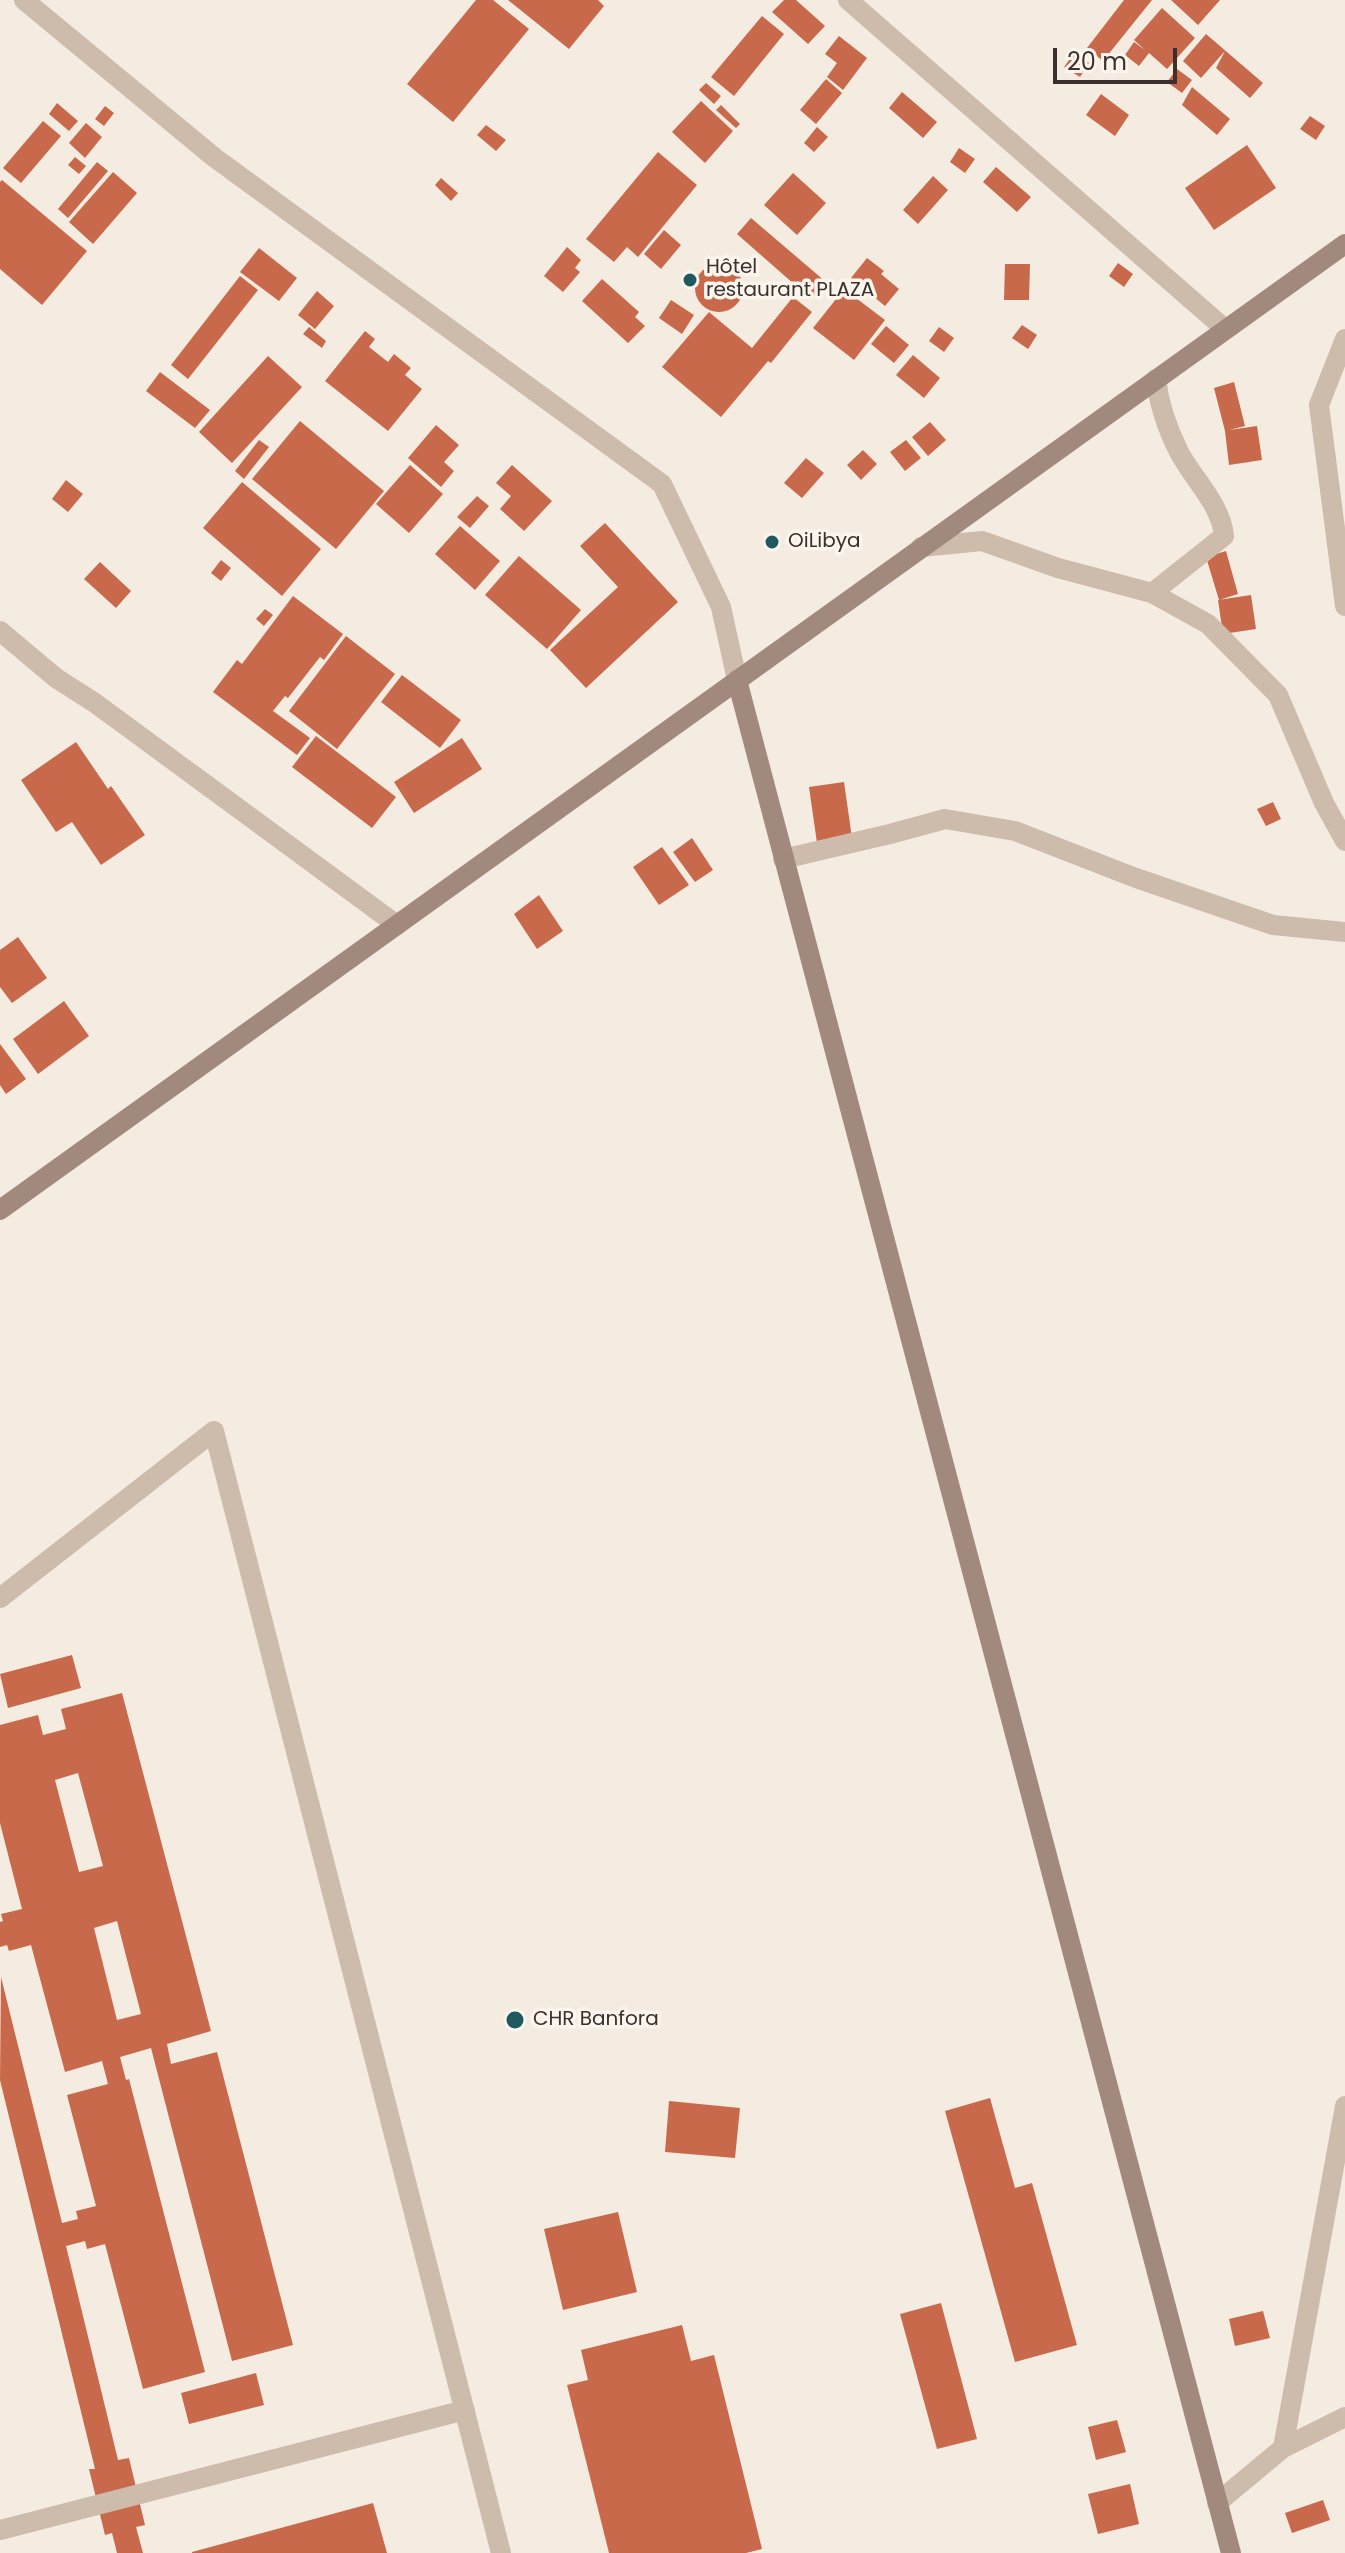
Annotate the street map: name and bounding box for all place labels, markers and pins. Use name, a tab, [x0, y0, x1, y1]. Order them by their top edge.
place label: Hôtel restaurant PLAZA	[706, 256, 874, 303]
marker: Hôtel restaurant PLAZA	[681, 271, 699, 289]
place label: OiLibya	[788, 530, 860, 554]
marker: OiLibya	[763, 533, 781, 551]
place label: CHR Banfora	[533, 2008, 659, 2032]
marker: CHR Banfora	[504, 2009, 526, 2031]

